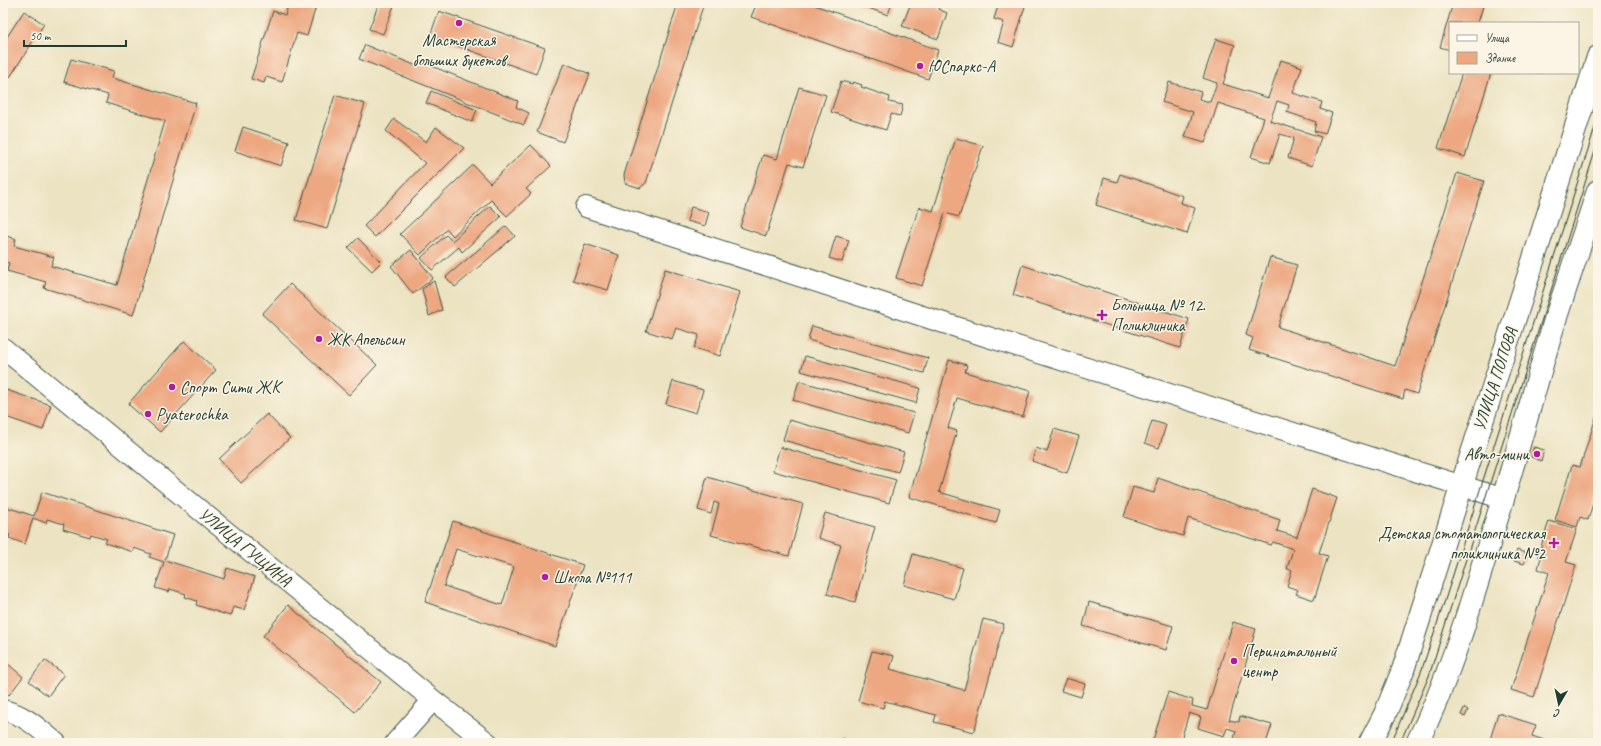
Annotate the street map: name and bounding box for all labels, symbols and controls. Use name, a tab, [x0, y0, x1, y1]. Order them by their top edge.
marker: Мастерская больших букетов	[454, 18, 464, 28]
scale bar	[24, 22, 126, 48]
legend	[1449, 22, 1579, 74]
text: 50 m	[30, 28, 52, 44]
place label: Мастерская больших букетов	[413, 30, 509, 71]
text: Улица	[1485, 30, 1510, 46]
text: Здание	[1485, 50, 1516, 66]
place label: ЮСпаркс-А	[928, 56, 997, 77]
marker: ЮСпаркс-А	[915, 61, 925, 71]
place label: Больница № 12. Поликлиника	[1111, 295, 1206, 336]
marker: Больница № 12. Поликлиника	[1096, 309, 1108, 321]
street label: УЛИЦА ПОПОВА	[1468, 324, 1522, 433]
place label: ЖК Апельсин	[327, 329, 406, 350]
marker: ЖК Апельсин	[314, 334, 324, 344]
place label: Спорт Сити ЖК	[180, 377, 283, 398]
marker: Спорт Сити ЖК	[167, 382, 177, 392]
place label: Pyaterochka	[156, 404, 229, 425]
marker: Pyaterochka	[143, 409, 153, 419]
place label: Авто-мини	[1464, 444, 1530, 465]
marker: Авто-мини	[1532, 449, 1542, 459]
street label: УЛИЦА ГУЩИНА	[194, 503, 296, 591]
place label: Детская стоматологическая поликлиника №2	[1378, 523, 1547, 564]
marker: Детская стоматологическая поликлиника №2	[1548, 537, 1560, 549]
place label: Школа №111	[553, 567, 633, 588]
marker: Школа №111	[540, 572, 550, 582]
place label: Перинатальный центр	[1242, 641, 1337, 682]
marker: Перинатальный центр	[1229, 656, 1239, 666]
north arrow	[1539, 684, 1579, 724]
text: С	[1552, 706, 1561, 721]

